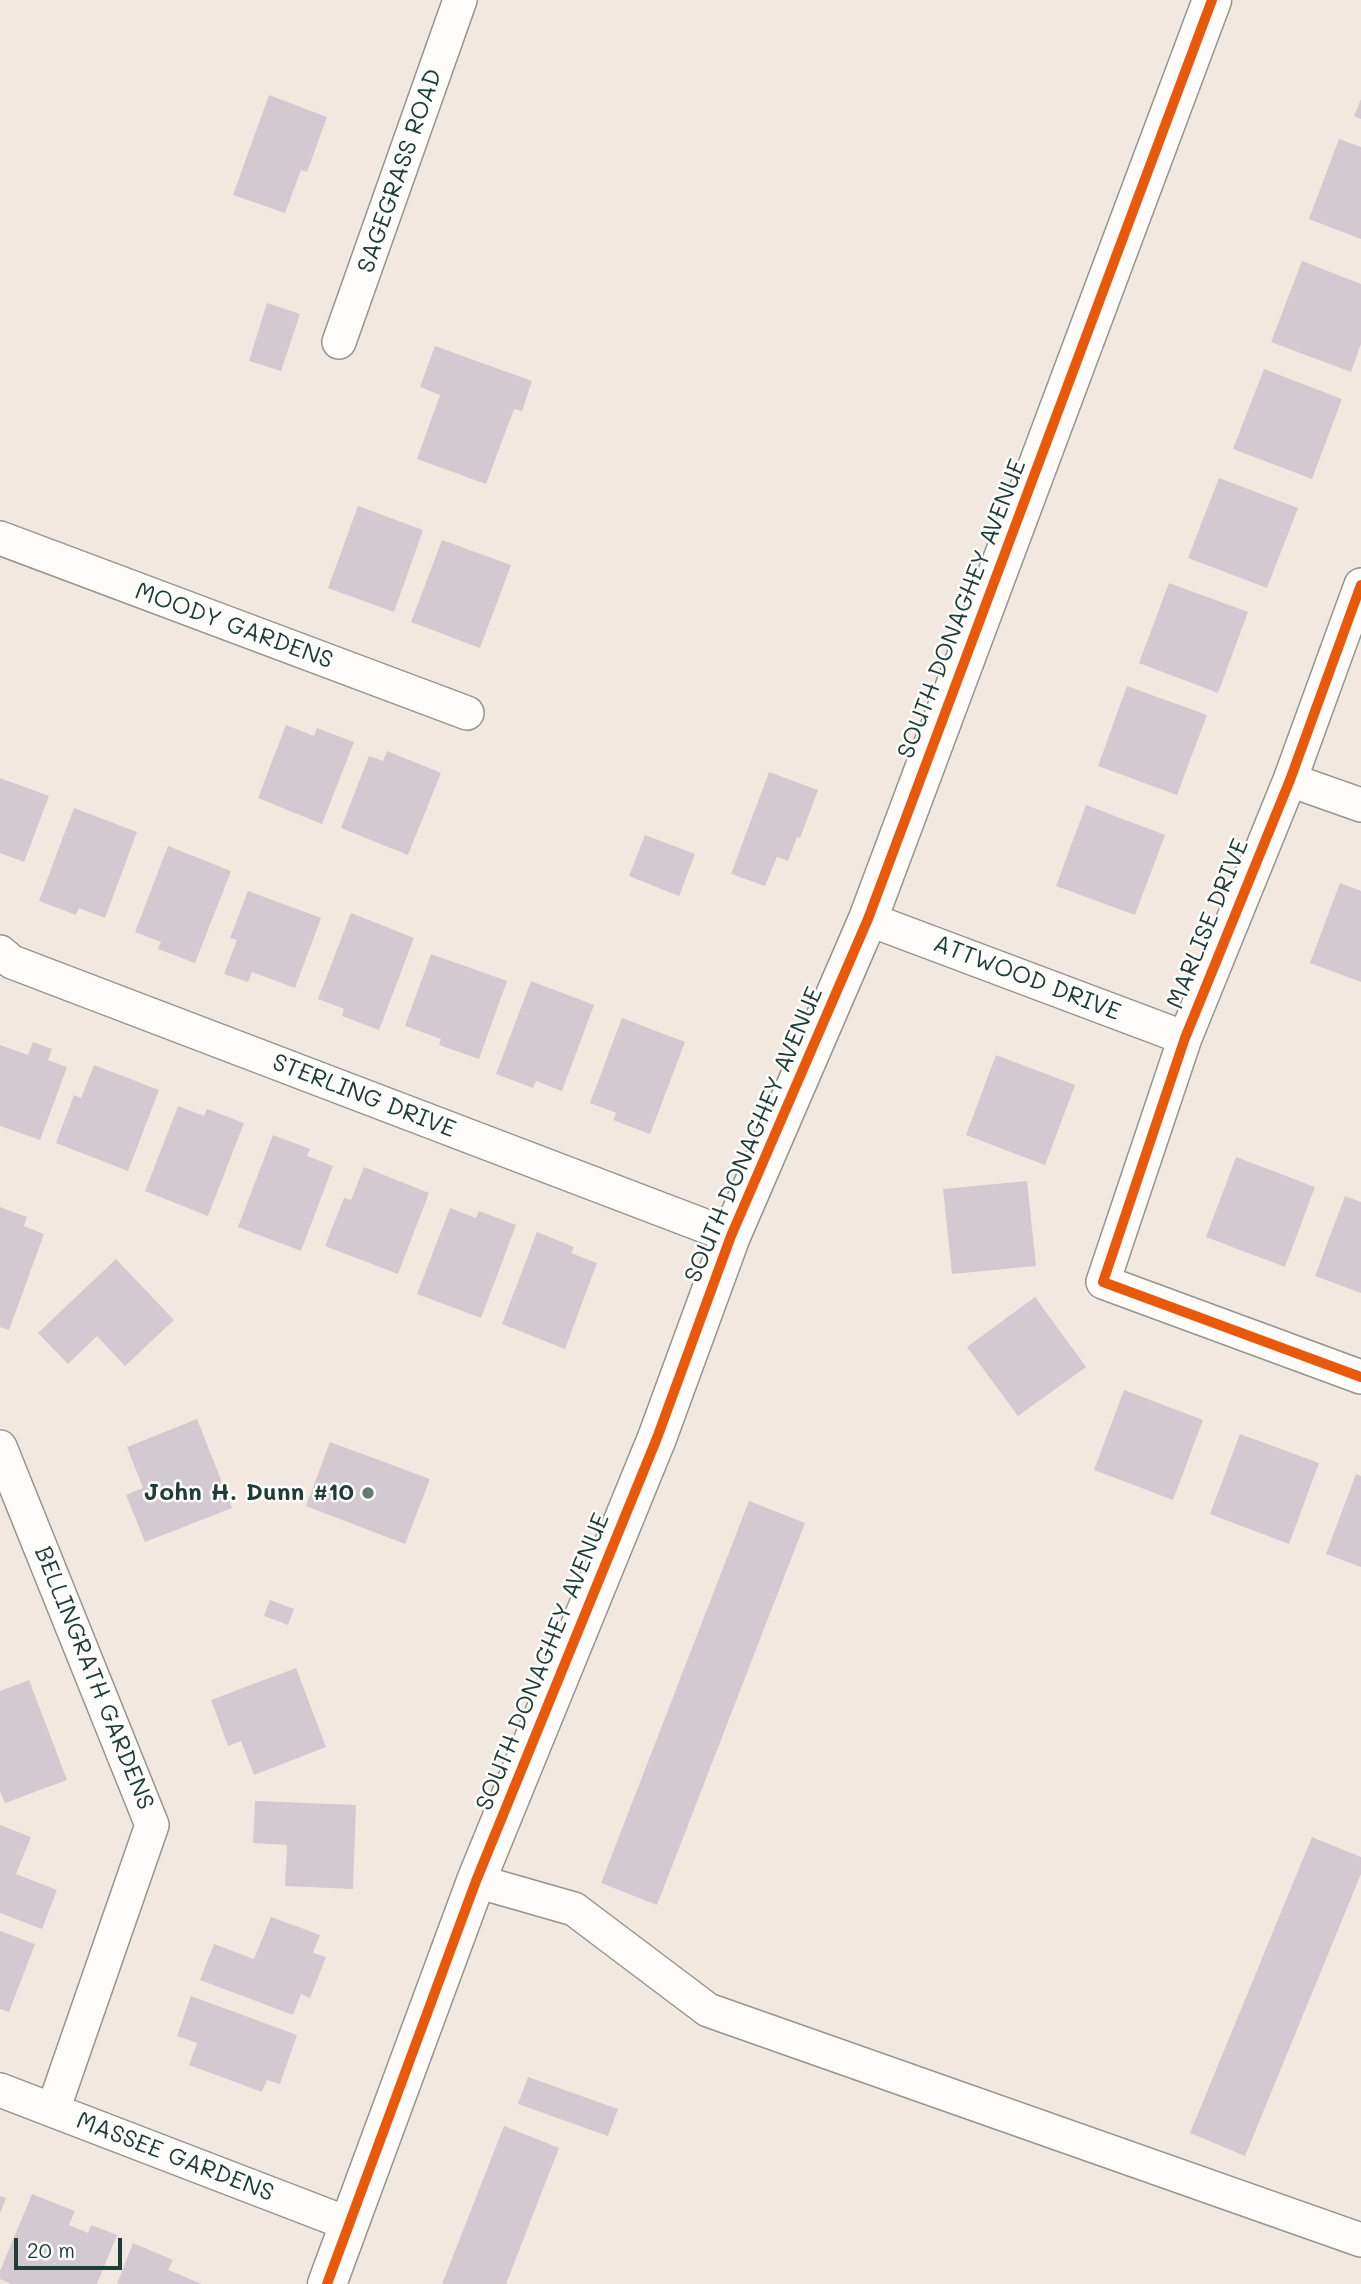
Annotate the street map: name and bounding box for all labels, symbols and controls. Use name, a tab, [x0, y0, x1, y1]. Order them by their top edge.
street label: SAGEGRASS ROAD	[352, 65, 448, 277]
street label: SOUTH DONAGHEY AVENUE	[892, 455, 1032, 763]
street label: MOODY GARDENS	[131, 577, 337, 675]
street label: MARLISE DRIVE	[1161, 835, 1255, 1013]
street label: ATTWOOD DRIVE	[929, 929, 1125, 1027]
street label: SOUTH DONAGHEY AVENUE	[679, 983, 829, 1287]
street label: STERLING DRIVE	[268, 1048, 460, 1144]
place label: John H. Dunn #10	[144, 1479, 354, 1507]
marker: John H. Dunn #10	[360, 1485, 376, 1501]
street label: SOUTH DONAGHEY AVENUE	[470, 1509, 616, 1815]
street label: BELLINGRATH GARDENS	[28, 1542, 160, 1814]
street label: MASSEE GARDENS	[72, 2106, 278, 2208]
scale bar	[18, 2224, 126, 2268]
text: 20 m	[27, 2236, 75, 2263]

